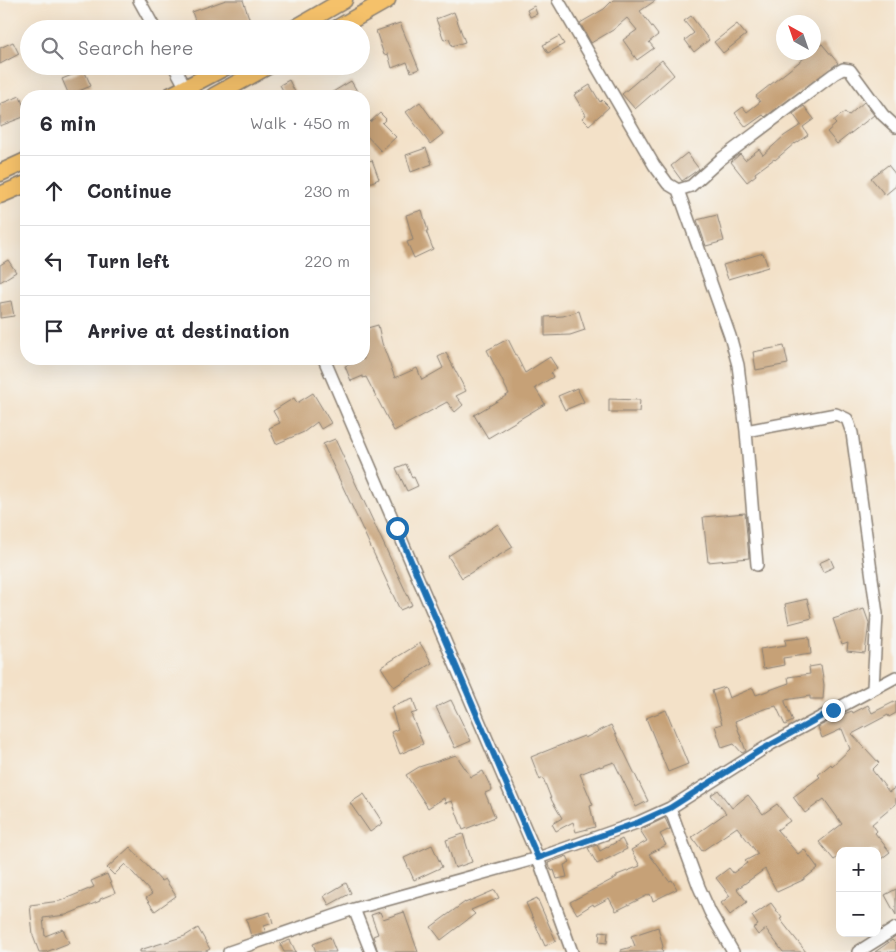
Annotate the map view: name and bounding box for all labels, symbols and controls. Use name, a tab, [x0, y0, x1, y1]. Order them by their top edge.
north arrow	[776, 15, 821, 60]
search box	[20, 20, 370, 75]
icon: search	[38, 34, 66, 62]
text: Search here	[78, 35, 194, 60]
text: 6 min	[40, 109, 96, 136]
text: Walk · 450 m	[250, 112, 350, 133]
icon: ahead	[40, 177, 68, 205]
text: Continue	[87, 178, 172, 203]
text: 230 m	[304, 180, 350, 201]
icon: left	[40, 247, 68, 275]
text: Turn left	[87, 248, 170, 273]
text: 220 m	[304, 250, 350, 271]
icon: arrive	[40, 317, 68, 345]
text: Arrive at destination	[87, 318, 290, 343]
route start	[386, 517, 409, 540]
route end	[822, 699, 845, 722]
map controls	[836, 847, 881, 937]
button: +	[836, 847, 881, 892]
button: −	[836, 892, 881, 937]

